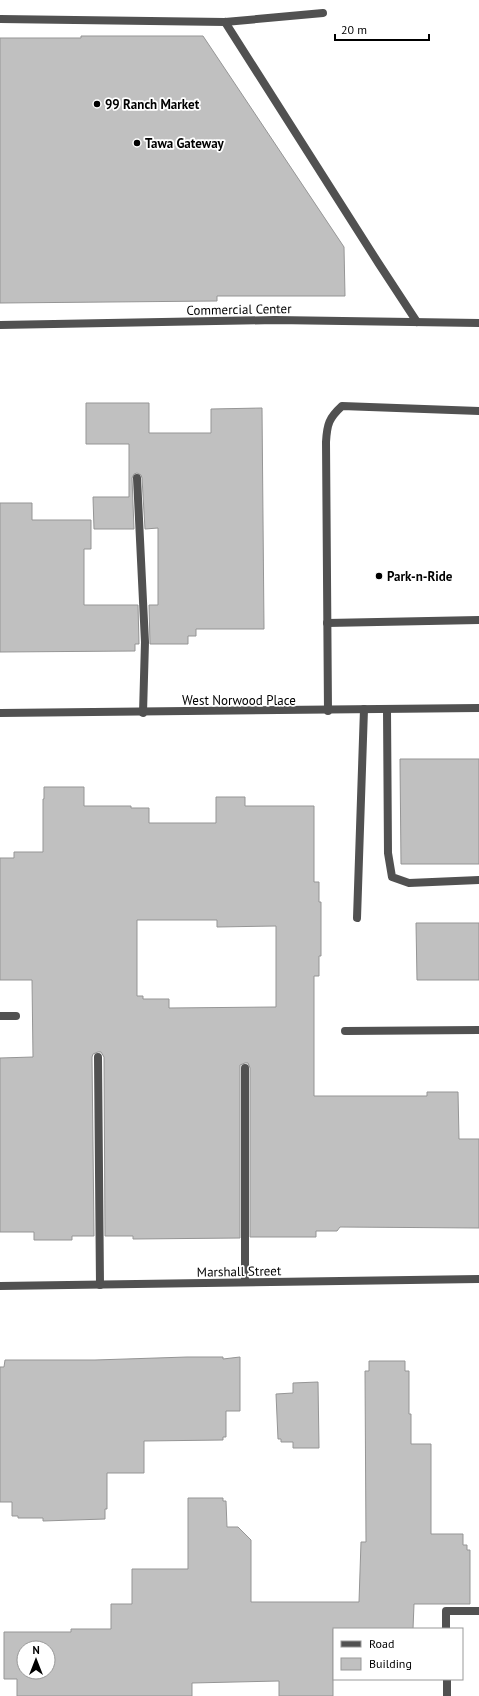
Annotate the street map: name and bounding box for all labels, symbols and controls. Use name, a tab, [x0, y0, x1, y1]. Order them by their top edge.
scale bar	[335, 16, 429, 42]
text: 20 m	[341, 22, 367, 37]
place label: 99 Ranch Market	[105, 96, 200, 113]
marker: 99 Ranch Market	[92, 99, 102, 109]
place label: Tawa Gateway	[145, 135, 225, 152]
marker: Tawa Gateway	[132, 138, 142, 148]
street label: Commercial Center	[186, 300, 292, 319]
place label: Park-n-Ride	[387, 568, 453, 585]
marker: Park-n-Ride	[374, 571, 384, 581]
street label: West Norwood Place	[182, 692, 296, 709]
street label: Marshall Street	[197, 1262, 282, 1281]
legend	[333, 1628, 463, 1680]
text: Road	[369, 1636, 394, 1651]
north arrow	[16, 1640, 56, 1680]
text: N	[32, 1643, 40, 1657]
text: Building	[369, 1656, 412, 1671]

